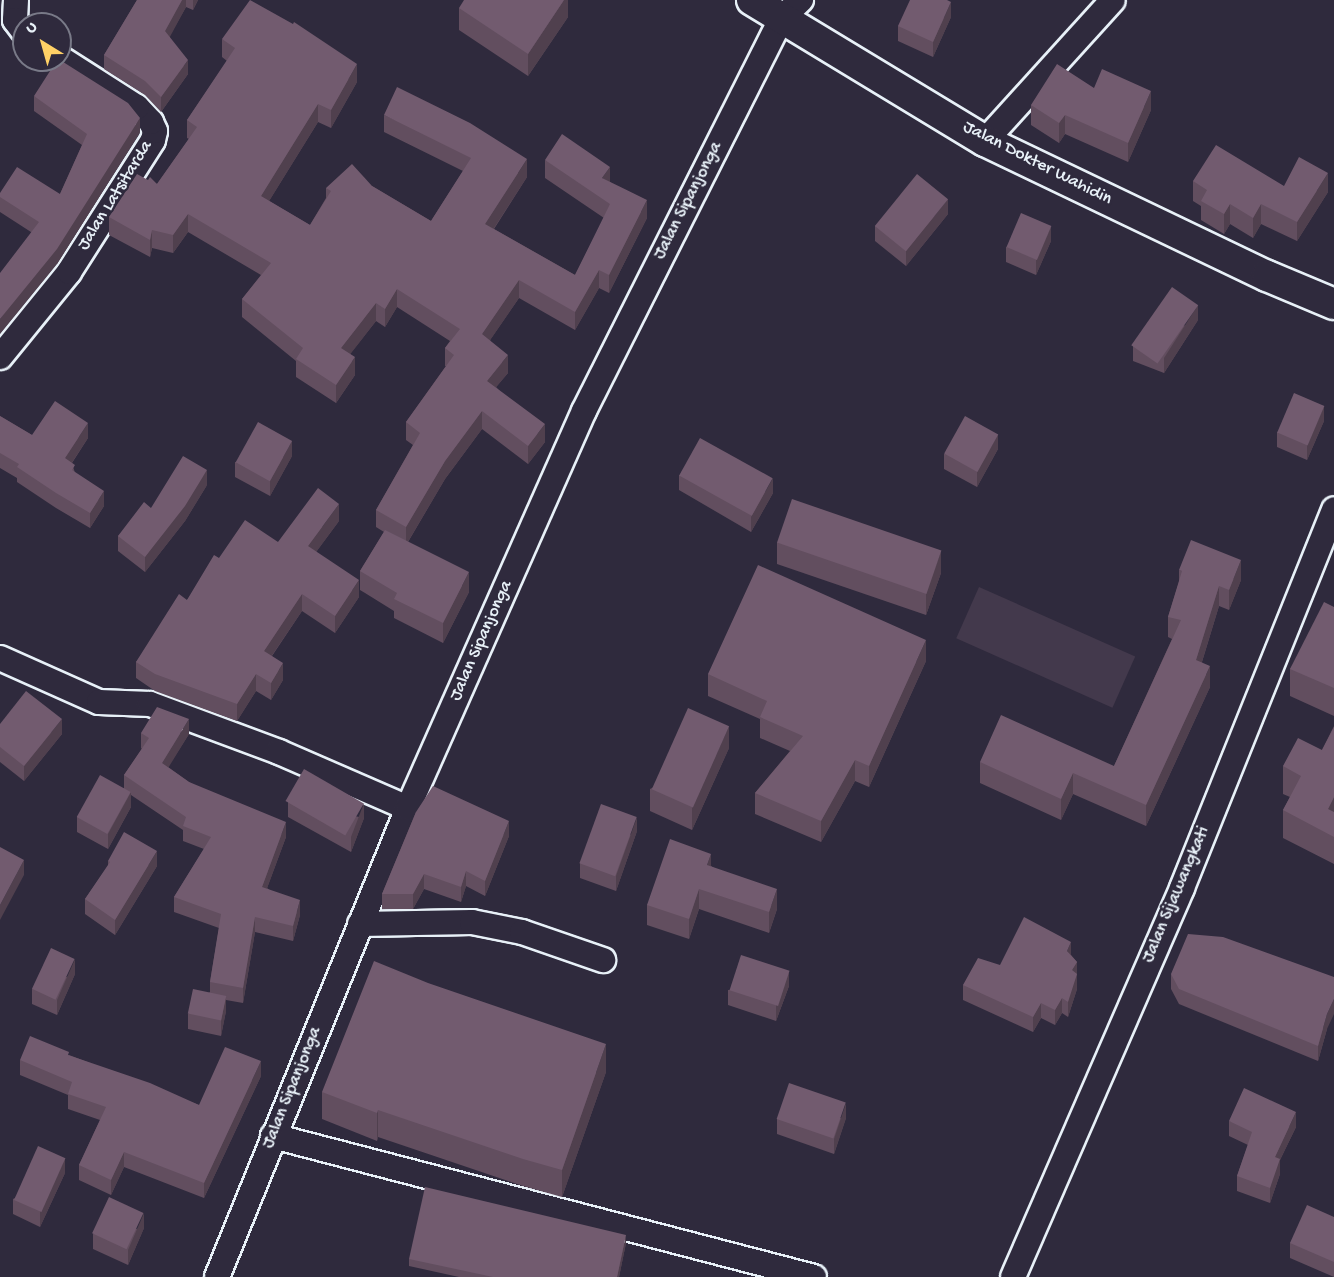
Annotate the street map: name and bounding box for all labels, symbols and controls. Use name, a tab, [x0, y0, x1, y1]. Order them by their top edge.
north arrow	[12, 12, 72, 72]
text: U	[23, 18, 41, 39]
street label: Jalan Dokter Wahidin	[959, 117, 1115, 211]
street label: Jalan Latsitarda	[74, 137, 158, 255]
street label: Jalan Sipanjonga	[650, 138, 728, 264]
street label: Jalan Sipanjonga	[446, 578, 518, 704]
street label: Jalan Sijawangkati	[1139, 824, 1215, 966]
street label: Jalan Sipanjonga	[259, 1024, 327, 1152]

